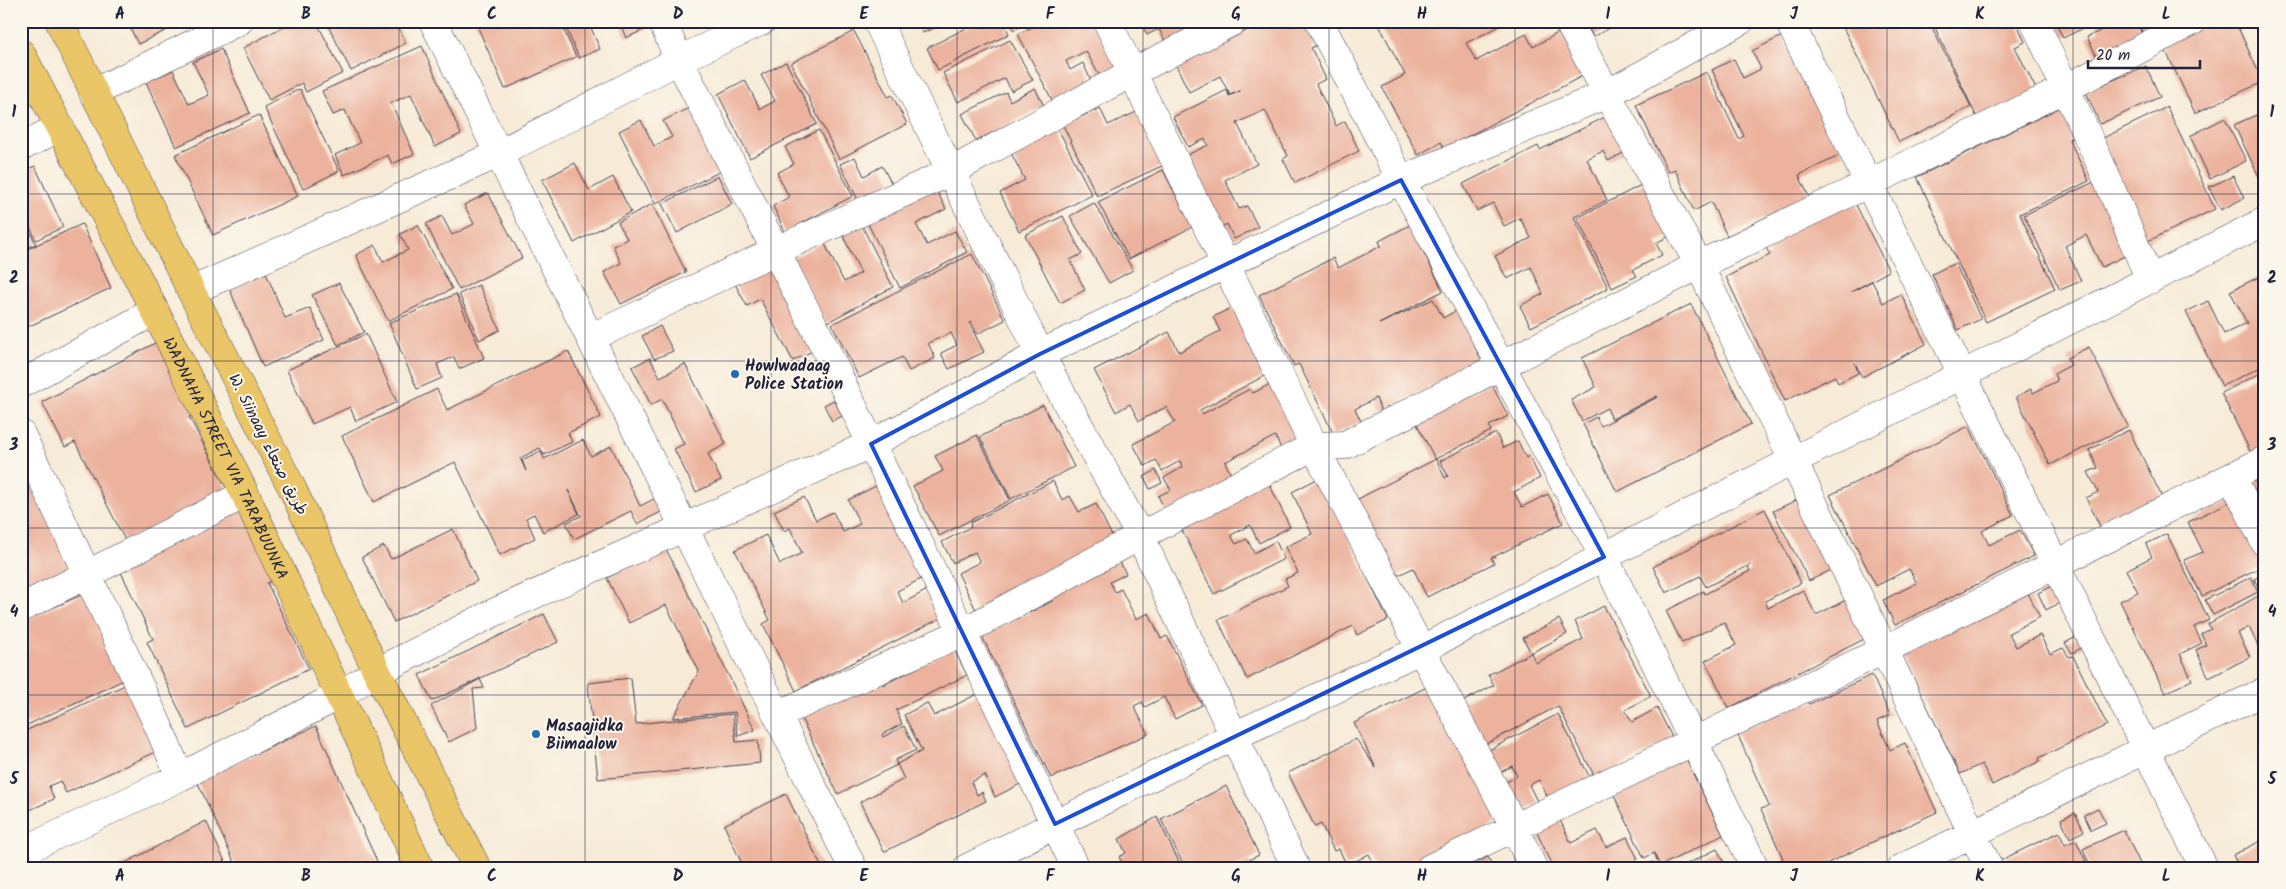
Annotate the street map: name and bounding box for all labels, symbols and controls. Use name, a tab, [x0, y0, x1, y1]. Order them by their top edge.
text: A	[115, 2, 125, 27]
text: B	[301, 2, 311, 27]
text: C	[487, 2, 497, 27]
text: D	[673, 2, 684, 27]
text: E	[860, 2, 870, 27]
text: F	[1046, 2, 1056, 27]
text: G	[1231, 2, 1241, 27]
text: H	[1417, 2, 1427, 27]
text: I	[1606, 2, 1611, 27]
text: J	[1790, 2, 1799, 27]
text: K	[1975, 2, 1985, 27]
text: L	[2162, 2, 2170, 27]
scale bar	[2088, 38, 2201, 70]
text: 20 m	[2096, 44, 2130, 68]
text: 1	[12, 100, 17, 125]
text: 1	[2270, 100, 2275, 125]
text: 2	[9, 266, 19, 291]
text: 2	[2267, 266, 2277, 291]
street label: WADNAHA STREET VIA TARABUUNKA	[156, 333, 294, 584]
place label: Howlwadaag Police Station	[745, 354, 843, 397]
marker: Howlwadaag Police Station	[729, 368, 741, 380]
street label: W. Siinaay طريق صنعاء	[221, 369, 314, 520]
text: 3	[9, 433, 19, 458]
text: 3	[2267, 433, 2277, 458]
text: 4	[10, 600, 19, 625]
text: 4	[2268, 600, 2277, 625]
place label: Masaajidka Biimaalow	[546, 714, 623, 757]
marker: Masaajidka Biimaalow	[530, 728, 542, 740]
text: 5	[9, 767, 20, 792]
text: 5	[2267, 767, 2278, 792]
text: A	[115, 864, 125, 889]
text: B	[301, 864, 311, 889]
text: C	[487, 864, 497, 889]
text: D	[673, 864, 684, 889]
text: E	[860, 864, 870, 889]
text: F	[1046, 864, 1056, 889]
text: G	[1231, 864, 1241, 889]
text: H	[1417, 864, 1427, 889]
text: I	[1606, 864, 1611, 889]
text: J	[1790, 864, 1799, 889]
text: K	[1975, 864, 1985, 889]
text: L	[2162, 864, 2170, 889]

